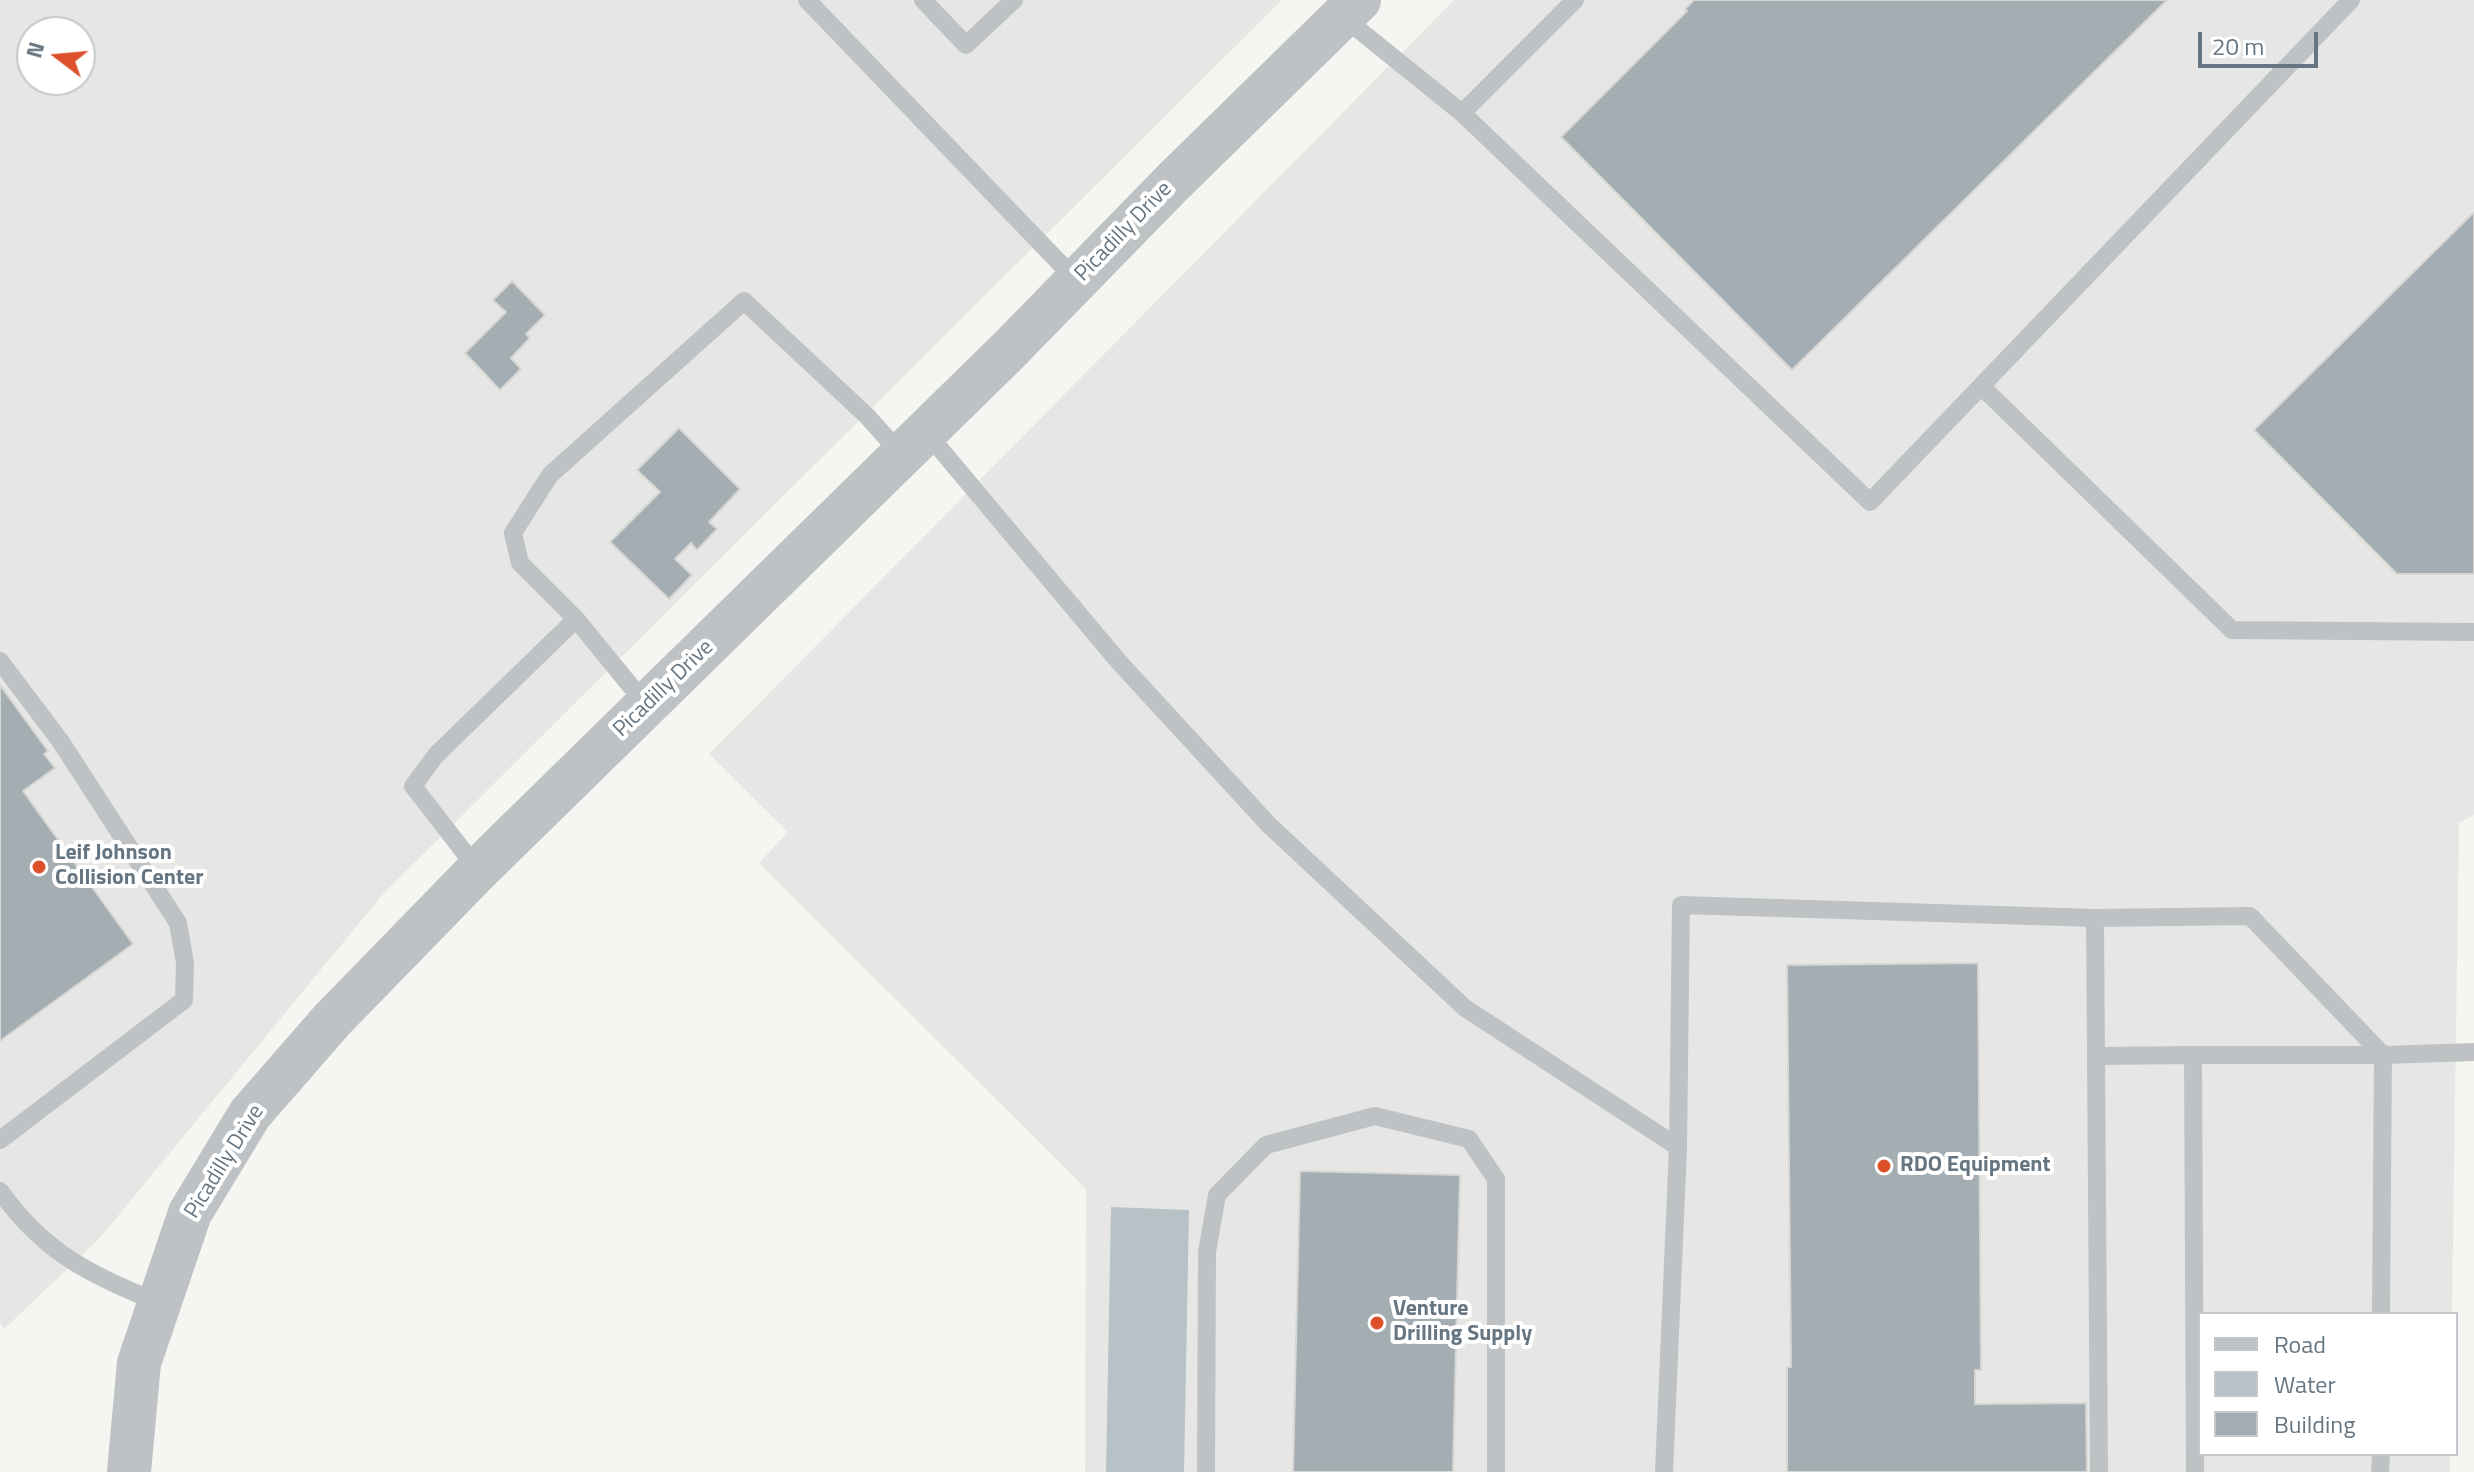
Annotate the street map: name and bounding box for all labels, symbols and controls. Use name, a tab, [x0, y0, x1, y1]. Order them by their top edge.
north arrow	[16, 16, 96, 96]
scale bar	[2202, 16, 2322, 66]
text: 20 m	[2212, 28, 2264, 64]
text: N	[16, 38, 53, 62]
street label: Picadilly Drive	[1070, 177, 1178, 287]
street label: Picadilly Drive	[609, 635, 719, 743]
place label: Leif Johnson Collision Center	[55, 841, 203, 892]
marker: Leif Johnson Collision Center	[30, 858, 48, 876]
street label: Picadilly Drive	[180, 1100, 270, 1224]
place label: RDO Equipment	[1900, 1153, 2051, 1179]
marker: RDO Equipment	[1875, 1157, 1893, 1175]
place label: Venture Drilling Supply	[1393, 1297, 1532, 1348]
legend	[2198, 1312, 2458, 1456]
marker: Venture Drilling Supply	[1368, 1314, 1386, 1332]
text: Road	[2274, 1326, 2326, 1362]
text: Water	[2274, 1366, 2336, 1402]
text: Building	[2274, 1406, 2356, 1442]

